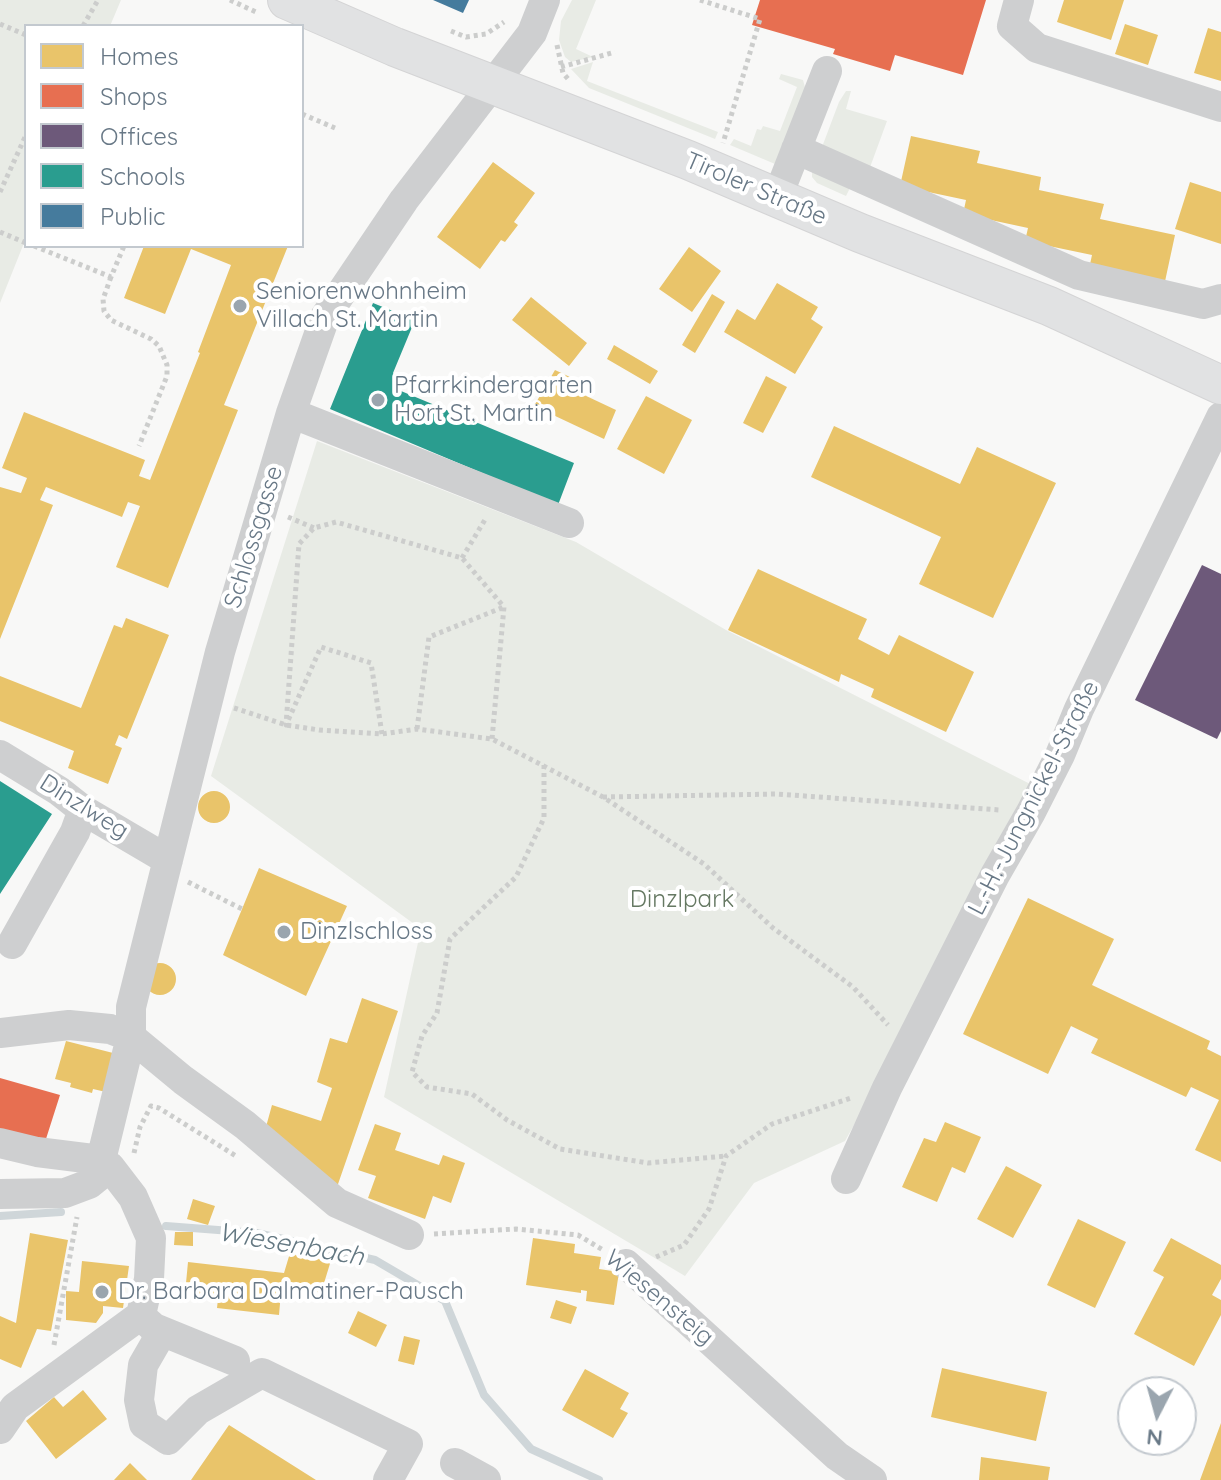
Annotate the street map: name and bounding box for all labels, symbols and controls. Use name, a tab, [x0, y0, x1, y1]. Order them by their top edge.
legend	[24, 24, 304, 248]
text: Homes	[100, 41, 178, 71]
text: Shops	[100, 81, 167, 111]
text: Offices	[100, 121, 178, 151]
street label: Tiroler Straße	[681, 146, 831, 232]
text: Schools	[100, 161, 185, 191]
text: Public	[100, 201, 165, 231]
place label: Seniorenwohnheim Villach St. Martin	[256, 278, 467, 334]
marker: Seniorenwohnheim Villach St. Martin	[231, 297, 249, 315]
place label: Pfarrkindergarten Hort St. Martin	[394, 372, 593, 428]
marker: Pfarrkindergarten Hort St. Martin	[369, 391, 387, 409]
street label: Schlossgasse	[219, 462, 289, 612]
street label: L.-H.-Jungnickel-Straße	[962, 676, 1106, 920]
street label: Dinzlweg	[34, 768, 134, 846]
park label: Dinzlpark	[630, 886, 734, 914]
place label: Dinzlschloss	[300, 918, 433, 946]
marker: Dinzlschloss	[275, 923, 293, 941]
water label: Wiesenbach	[216, 1217, 366, 1273]
street label: Wiesensteig	[599, 1244, 719, 1352]
place label: Dr. Barbara Dalmatiner-Pausch	[118, 1278, 464, 1306]
marker: Dr. Barbara Dalmatiner-Pausch	[93, 1283, 111, 1301]
north arrow	[1117, 1376, 1197, 1456]
text: N	[1145, 1423, 1164, 1453]

